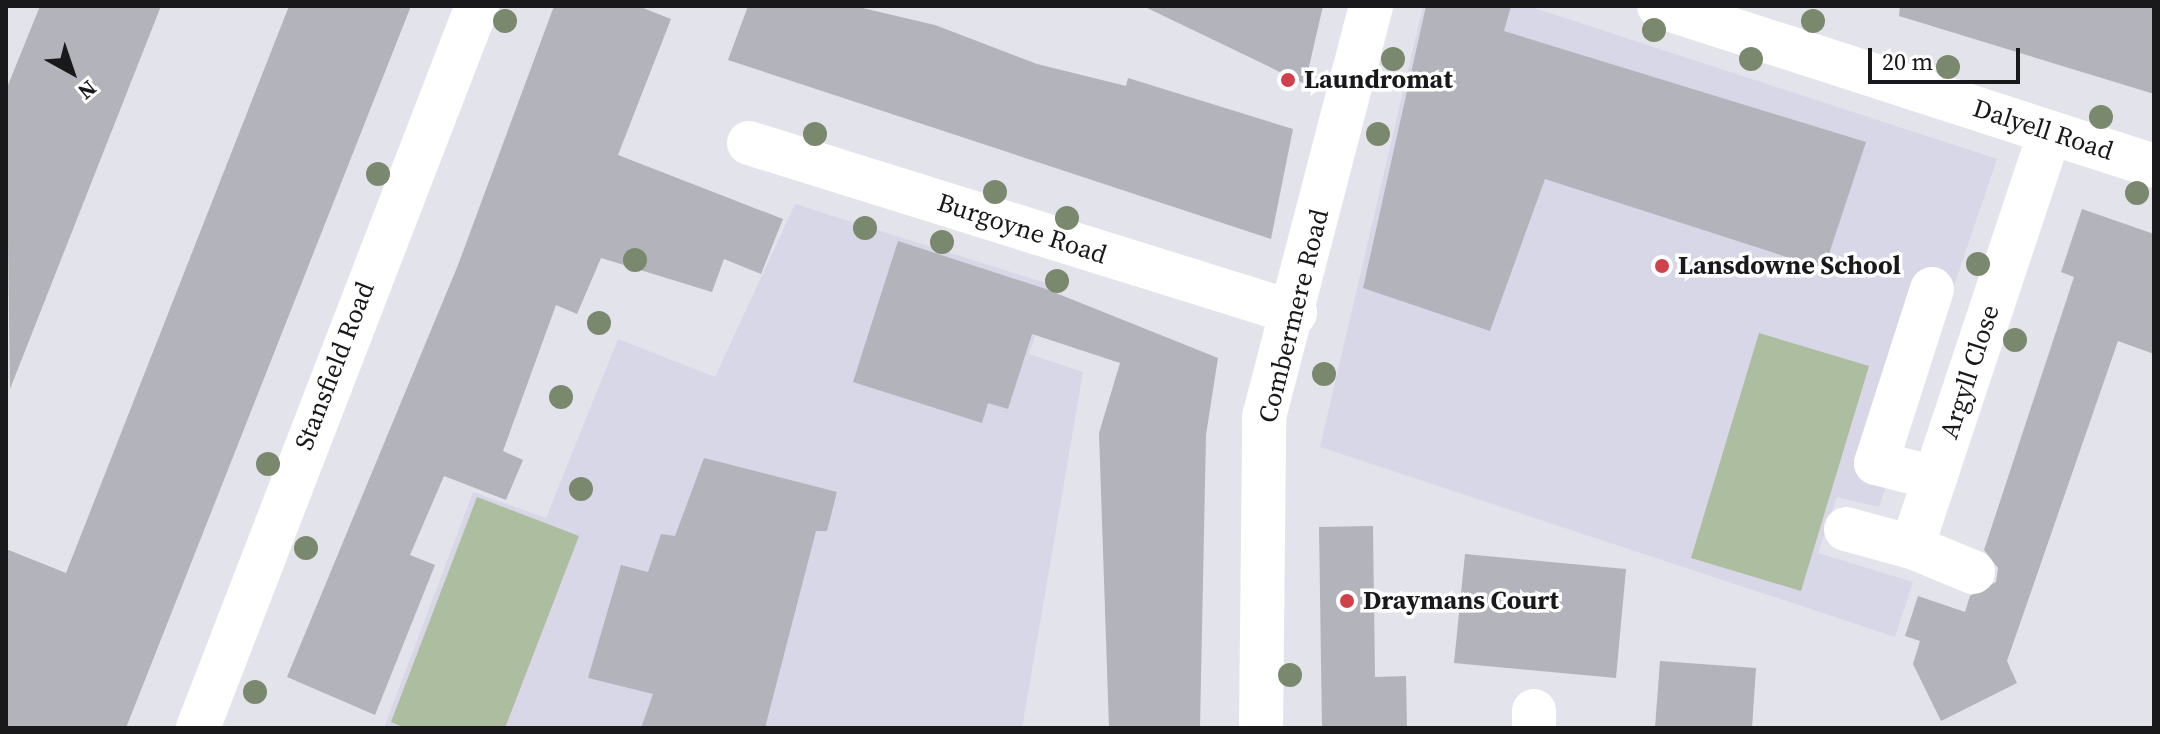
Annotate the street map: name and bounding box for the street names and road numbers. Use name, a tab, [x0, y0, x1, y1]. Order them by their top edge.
street label: Dalyell Road	[1969, 93, 2117, 167]
street label: Burgoyne Road	[933, 187, 1111, 271]
street label: Combermere Road	[1252, 206, 1336, 426]
street label: Stansfield Road	[289, 277, 381, 455]
street label: Argyll Close	[1934, 301, 2006, 443]

